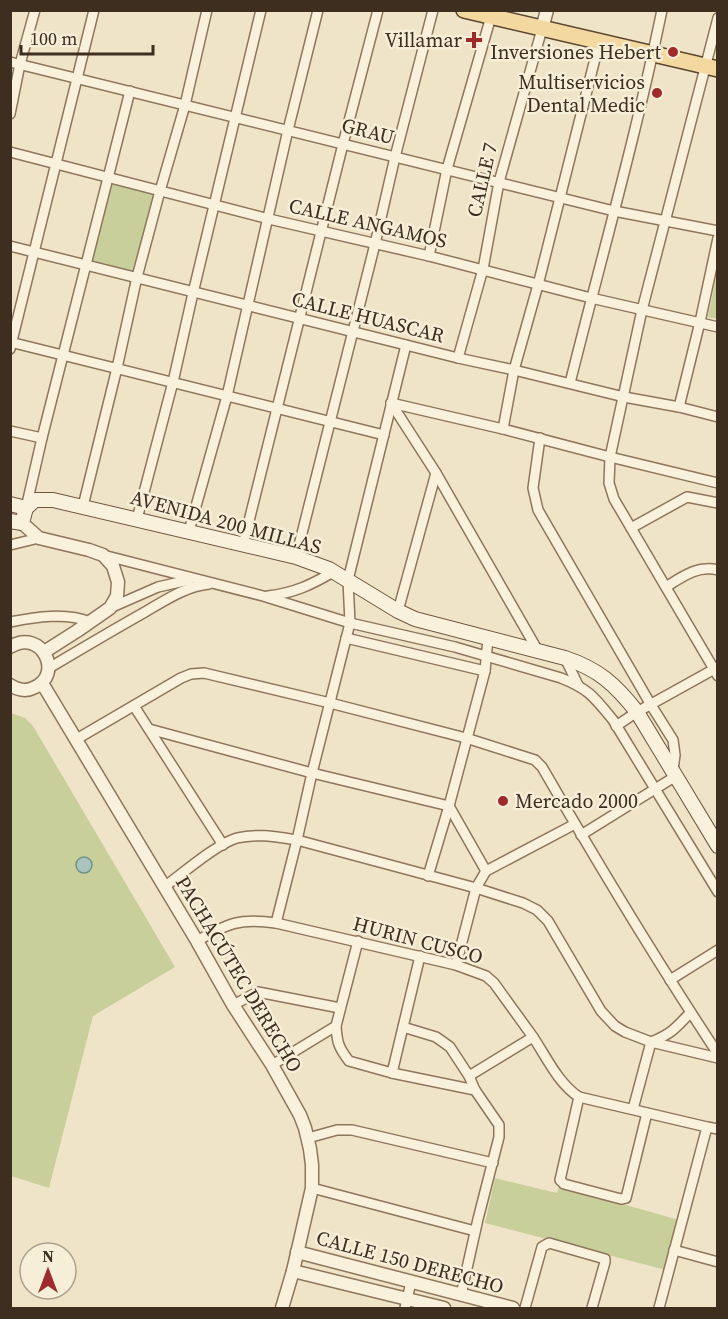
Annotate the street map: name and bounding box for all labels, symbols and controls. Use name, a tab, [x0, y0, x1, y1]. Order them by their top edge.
scale bar	[21, 18, 153, 56]
text: 100 m	[30, 26, 77, 51]
place label: Villamar	[385, 26, 463, 54]
marker: Villamar	[467, 33, 481, 47]
place label: Inversiones Hebert	[490, 38, 661, 66]
marker: Inversiones Hebert	[666, 45, 680, 59]
place label: Multiservicios Dental Medic	[518, 68, 645, 119]
marker: Multiservicios Dental Medic	[650, 86, 664, 100]
street label: GRAU	[339, 111, 397, 151]
street label: CALLE 7	[460, 140, 504, 220]
street label: CALLE ANGAMOS	[286, 191, 450, 255]
street label: CALLE HUASCAR	[289, 284, 447, 350]
street label: AVENIDA 200 MILLAS	[128, 483, 324, 561]
place label: Mercado 2000	[515, 787, 638, 815]
marker: Mercado 2000	[496, 794, 510, 808]
street label: PACHACÚTEC DERECHO	[169, 870, 309, 1078]
street label: HURIN CUSCO	[350, 909, 486, 971]
street label: CALLE 150 DERECHO	[313, 1224, 507, 1300]
north arrow	[18, 1241, 78, 1301]
text: N	[42, 1245, 54, 1267]

